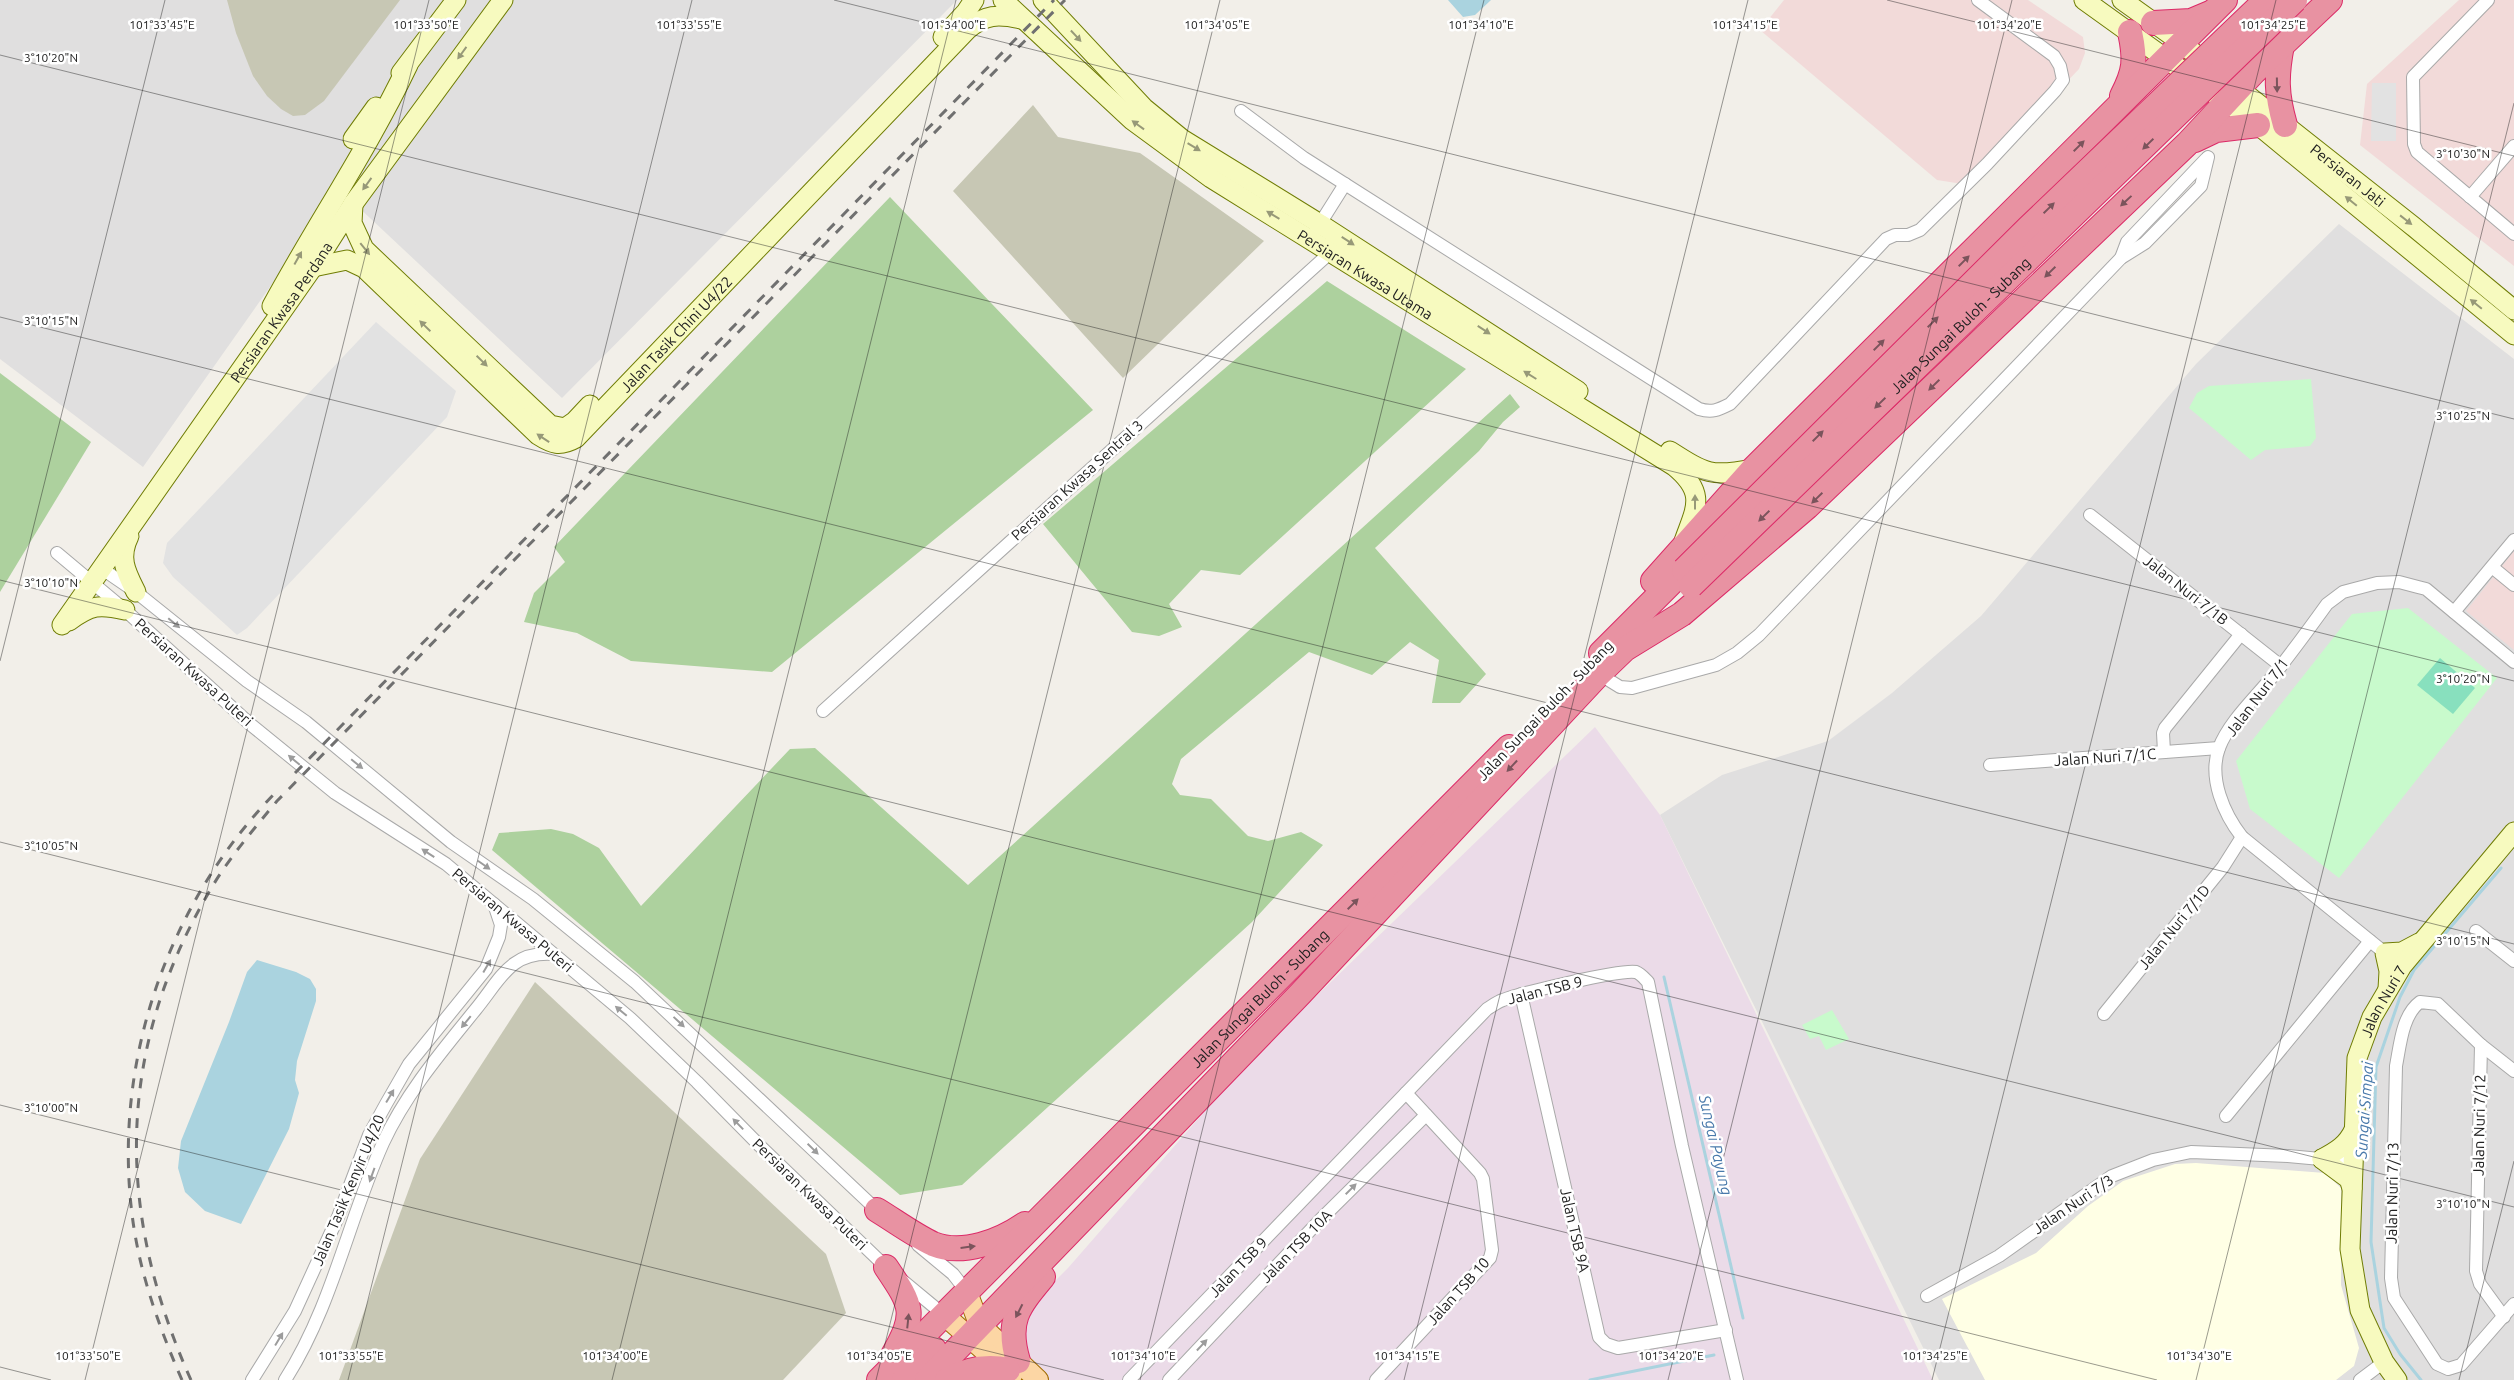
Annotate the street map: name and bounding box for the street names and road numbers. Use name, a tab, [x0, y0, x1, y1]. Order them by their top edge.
street label: Persiaran Jati	[2307, 140, 2389, 210]
street label: Persiaran Kwasa Utama	[1295, 226, 1436, 322]
street label: Persiaran Kwasa Perdana	[226, 239, 335, 385]
street label: Jalan Sungai Buloh - Subang	[1887, 253, 2034, 396]
street label: Jalan Tasik Chini U4/22	[617, 272, 735, 395]
street label: Persiaran Kwasa Sentral 3	[1008, 416, 1146, 544]
street label: Jalan Nuri 7/1B	[2140, 552, 2232, 628]
street label: Persiaran Kwasa Puteri	[132, 615, 256, 729]
street label: Jalan Sungai Buloh - Subang	[1474, 637, 1616, 783]
street label: Jalan Nuri 7/1	[2222, 655, 2292, 739]
street label: Jalan Nuri 7/1C	[2053, 745, 2157, 769]
street label: Persiaran Kwasa Puteri	[449, 864, 577, 976]
street label: Jalan Nuri 7/1D	[2135, 881, 2213, 973]
street label: Jalan Sungai Buloh - Subang	[1187, 925, 1332, 1071]
street label: Jalan Nuri 7	[2357, 962, 2409, 1039]
street label: Jalan TSB 9	[1506, 973, 1584, 1007]
street label: Jalan Nuri 7/12	[2470, 1074, 2488, 1176]
street label: Jalan Tasik Kenyir U4/20	[308, 1112, 388, 1268]
street label: Persiaran Kwasa Puteri	[749, 1135, 871, 1253]
street label: Jalan Nuri 7/13	[2383, 1142, 2401, 1244]
street label: Jalan Nuri 7/3	[2030, 1171, 2116, 1237]
street label: Jalan TSB 9A	[1557, 1186, 1593, 1274]
street label: Jalan TSB 10A	[1257, 1206, 1335, 1286]
street label: Jalan TSB 9	[1205, 1234, 1271, 1300]
street label: Jalan TSB 10	[1423, 1254, 1493, 1328]

